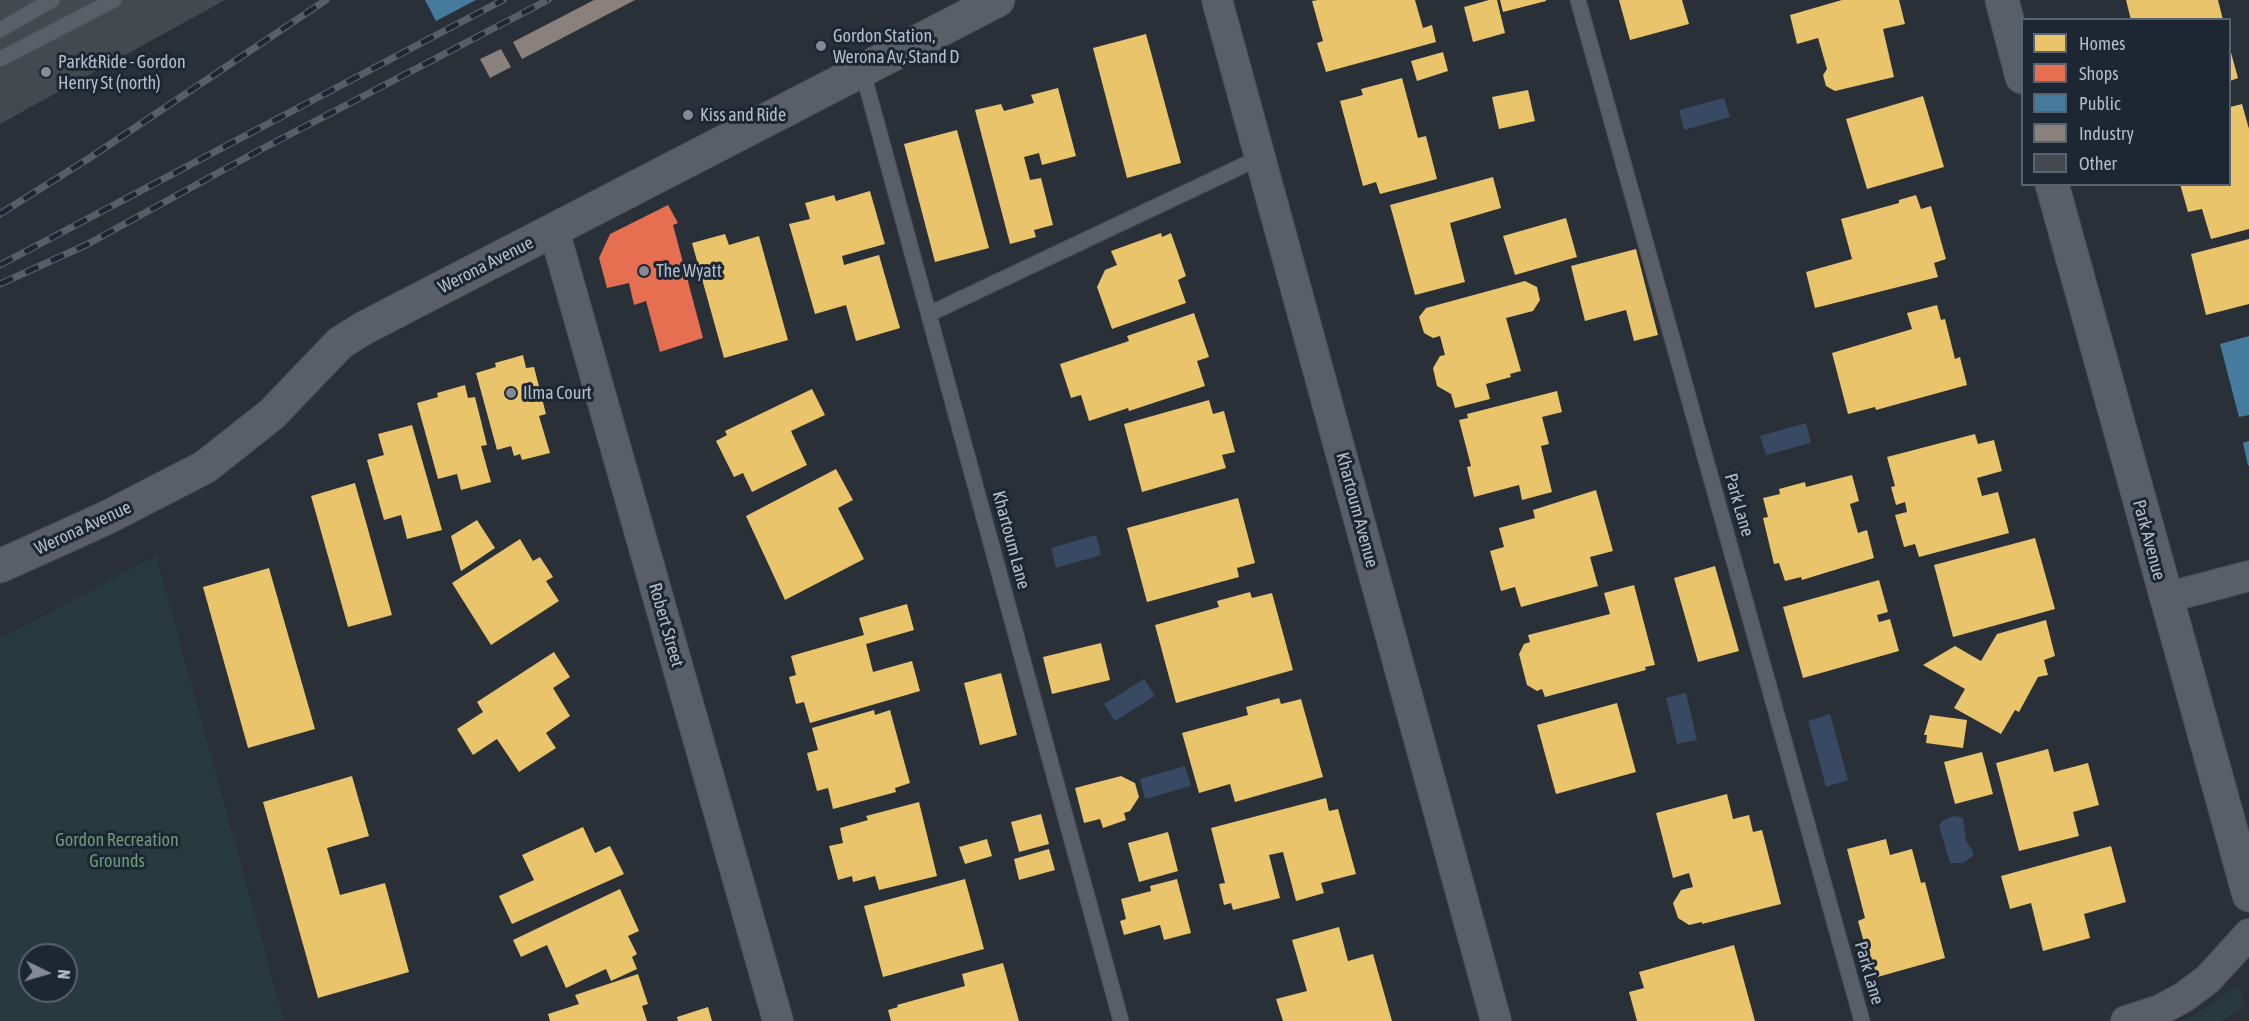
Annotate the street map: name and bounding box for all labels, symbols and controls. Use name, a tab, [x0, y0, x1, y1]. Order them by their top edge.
legend	[2021, 18, 2231, 186]
place label: Gordon Station, Werona Av, Stand D	[833, 25, 959, 68]
text: Homes	[2079, 33, 2125, 54]
marker: Gordon Station, Werona Av, Stand D	[814, 39, 828, 53]
place label: Park&Ride - Gordon Henry St (north)	[58, 51, 186, 94]
text: Shops	[2079, 63, 2119, 84]
marker: Park&Ride - Gordon Henry St (north)	[39, 65, 53, 79]
text: Public	[2079, 93, 2121, 114]
place label: Kiss and Ride	[700, 104, 786, 126]
marker: Kiss and Ride	[681, 108, 695, 122]
text: Industry	[2079, 123, 2134, 144]
text: Other	[2079, 153, 2117, 174]
street label: Werona Avenue	[435, 232, 537, 298]
place label: The Wyatt	[656, 260, 722, 282]
marker: The Wyatt	[637, 264, 651, 278]
place label: Ilma Court	[523, 382, 592, 404]
marker: Ilma Court	[504, 386, 518, 400]
street label: Khartoum Avenue	[1331, 450, 1383, 570]
street label: Park Lane	[1720, 471, 1758, 539]
street label: Khartoum Lane	[988, 488, 1034, 592]
street label: Werona Avenue	[31, 496, 135, 560]
street label: Park Avenue	[2128, 497, 2170, 583]
street label: Robert Street	[644, 580, 688, 670]
park label: Gordon Recreation Grounds	[55, 829, 179, 872]
street label: Park Lane	[1850, 939, 1888, 1007]
north arrow	[18, 943, 78, 1003]
text: N	[55, 969, 73, 980]

